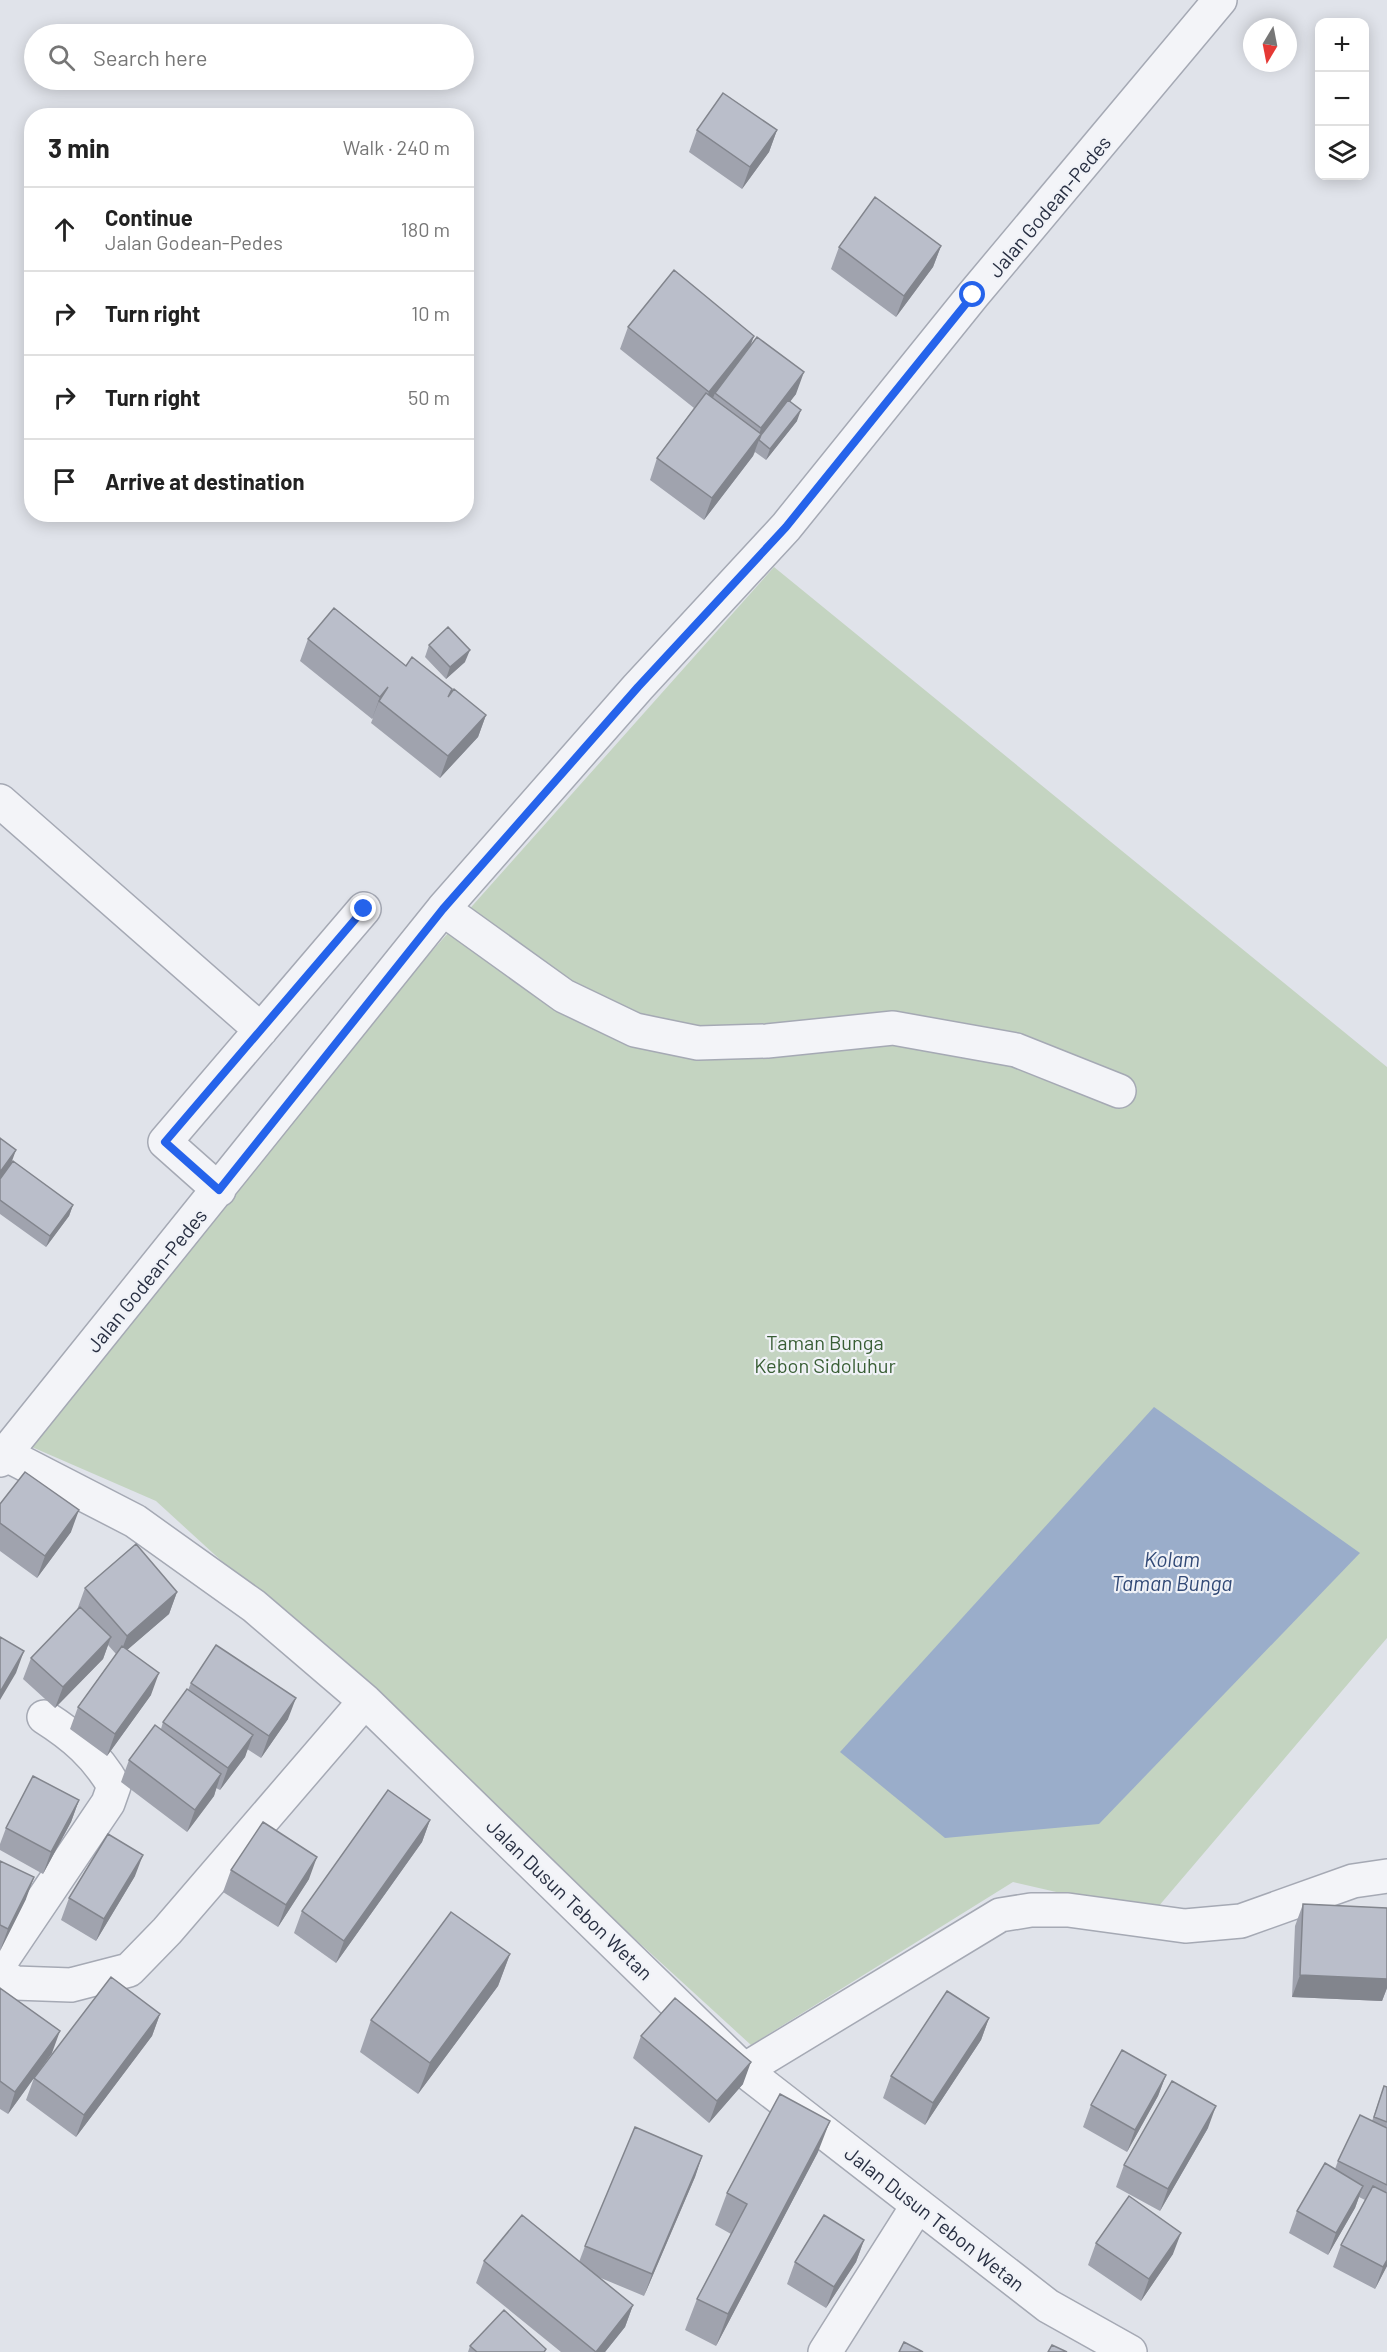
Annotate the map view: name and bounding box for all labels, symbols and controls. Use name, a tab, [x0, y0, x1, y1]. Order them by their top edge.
north arrow	[1243, 18, 1297, 72]
map controls	[1315, 18, 1369, 180]
button: +	[1315, 18, 1369, 72]
search box	[24, 24, 474, 90]
icon: search	[45, 41, 78, 74]
text: Search here	[93, 44, 207, 70]
button: −	[1315, 72, 1369, 126]
button: layers	[1315, 126, 1369, 180]
street label: Jalan Godean-Pedes	[983, 130, 1115, 282]
text: 3 min	[48, 132, 110, 163]
text: Walk · 240 m	[343, 135, 450, 159]
text: Continue	[105, 204, 193, 230]
icon: ahead	[48, 213, 81, 246]
text: 180 m	[401, 217, 450, 241]
text: Jalan Godean-Pedes	[105, 230, 283, 254]
route start	[959, 281, 985, 307]
icon: right	[48, 297, 81, 330]
text: Turn right	[105, 300, 200, 326]
text: 10 m	[411, 301, 450, 325]
icon: right	[48, 381, 81, 414]
text: Turn right	[105, 384, 200, 410]
text: 50 m	[408, 385, 450, 409]
icon: arrive	[48, 465, 81, 498]
text: Arrive at destination	[105, 468, 304, 494]
route end	[350, 895, 376, 921]
street label: Jalan Godean-Pedes	[81, 1203, 211, 1357]
park label: Taman Bunga Kebon Sidoluhur	[754, 1330, 896, 1377]
water label: Kolam Taman Bunga	[1112, 1546, 1232, 1595]
street label: Jalan Dusun Tebon Wetan	[482, 1813, 658, 1985]
street label: Jalan Dusun Tebon Wetan	[840, 2140, 1030, 2296]

